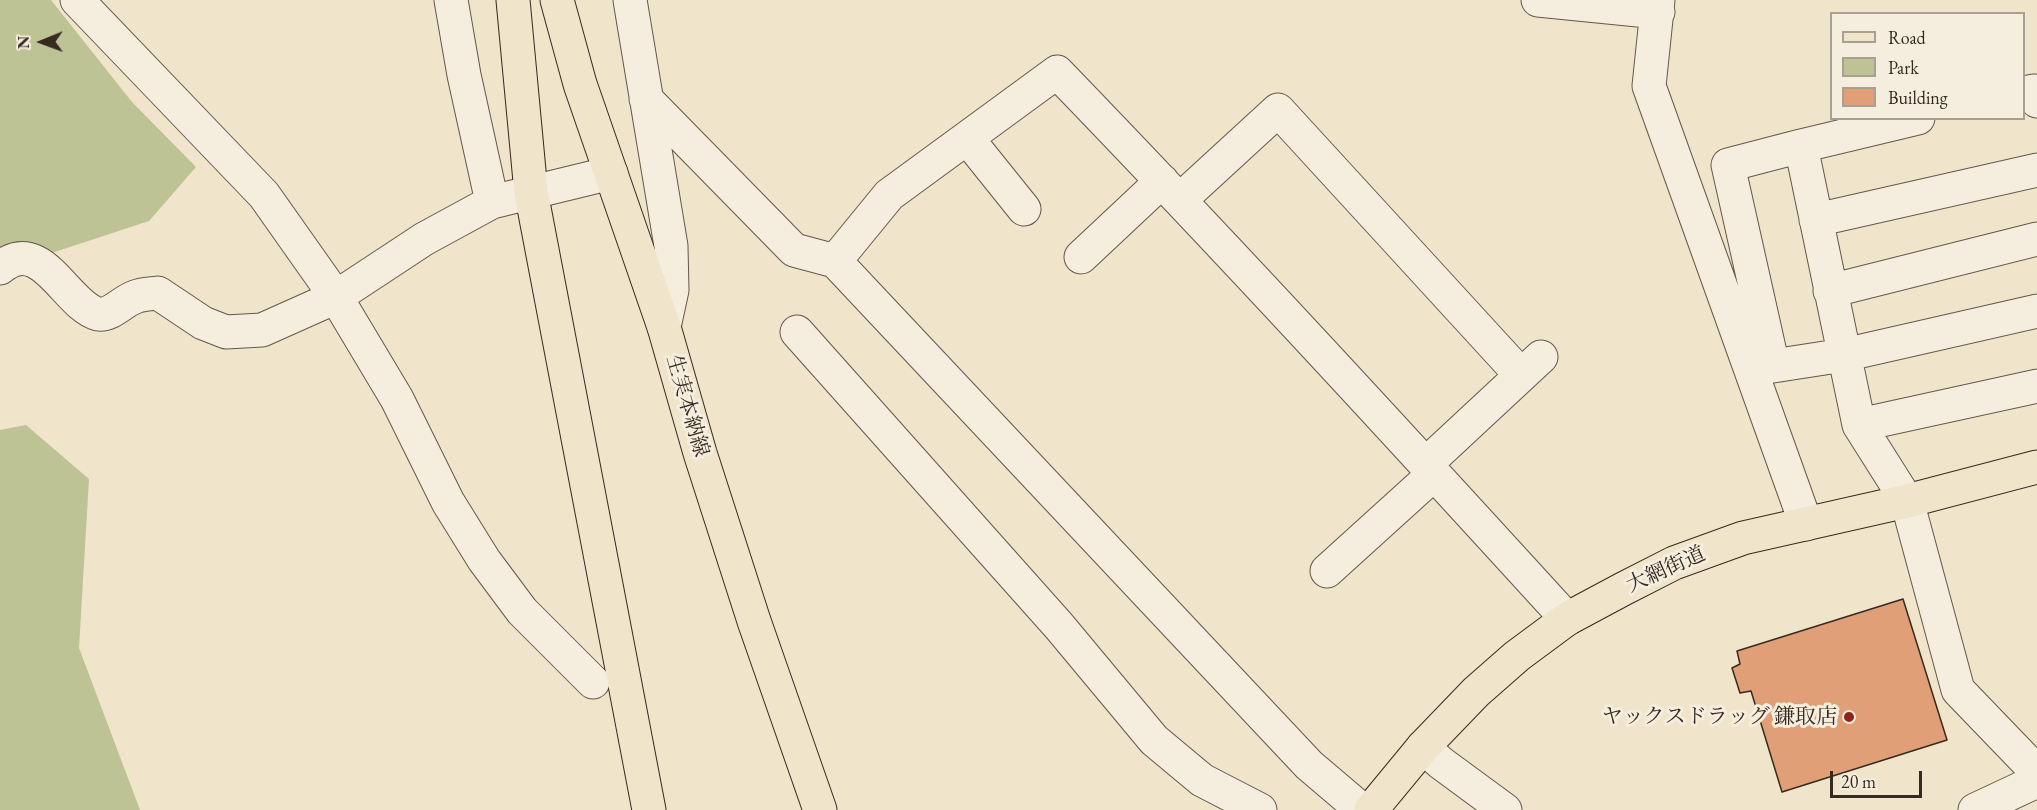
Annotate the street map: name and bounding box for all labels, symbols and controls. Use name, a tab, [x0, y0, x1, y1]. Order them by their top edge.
north arrow	[12, 12, 72, 72]
legend	[1830, 12, 2025, 120]
text: Road	[1888, 26, 1926, 49]
text: N	[13, 36, 34, 49]
text: Park	[1888, 56, 1919, 79]
text: Building	[1888, 86, 1948, 109]
street label: 生実本納線	[660, 352, 714, 460]
street label: 大網街道	[1623, 541, 1709, 599]
place label: ヤックスドラッグ 鎌取店	[1602, 704, 1837, 730]
marker: ヤックスドラッグ 鎌取店	[1842, 710, 1856, 724]
scale bar	[1833, 759, 1924, 797]
text: 20 m	[1841, 770, 1876, 793]

